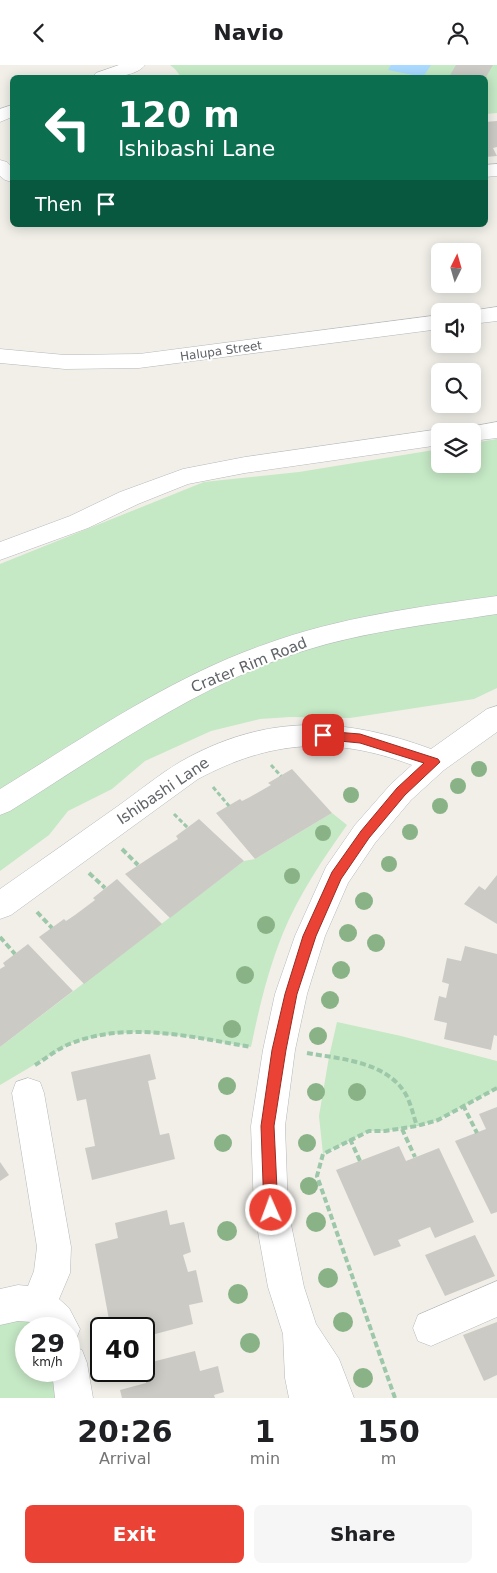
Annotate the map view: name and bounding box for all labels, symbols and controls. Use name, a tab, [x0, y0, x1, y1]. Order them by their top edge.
icon: back	[25, 19, 53, 47]
icon: person	[444, 19, 472, 47]
text: Navio	[213, 20, 284, 45]
icon: left	[35, 95, 100, 160]
text: 120 m	[118, 95, 240, 135]
text: Ishibashi Lane	[118, 136, 275, 161]
icon: arrive	[92, 190, 120, 218]
text: Then	[35, 193, 82, 215]
north arrow	[431, 243, 481, 293]
map controls	[431, 243, 481, 473]
button: sound	[431, 303, 481, 353]
street label: Halupa Street	[179, 338, 263, 364]
button: search	[431, 363, 481, 413]
button: layers	[431, 423, 481, 473]
street label: Crater Rim Road	[188, 634, 310, 696]
pin	[302, 714, 344, 756]
icon: arrive	[309, 721, 337, 749]
street label: Ishibashi Lane	[114, 754, 212, 828]
position arrow	[244, 1183, 296, 1235]
speed limit sign: 40	[90, 1317, 155, 1382]
text: 29	[30, 1329, 65, 1358]
text: km/h	[32, 1355, 63, 1369]
text: 20:26	[77, 1414, 173, 1449]
text: 1	[254, 1414, 275, 1449]
text: 150	[357, 1414, 420, 1449]
text: Arrival	[99, 1449, 151, 1468]
text: min	[250, 1449, 280, 1468]
text: m	[381, 1449, 396, 1468]
button: Exit	[25, 1505, 244, 1563]
button: Share	[254, 1505, 472, 1563]

